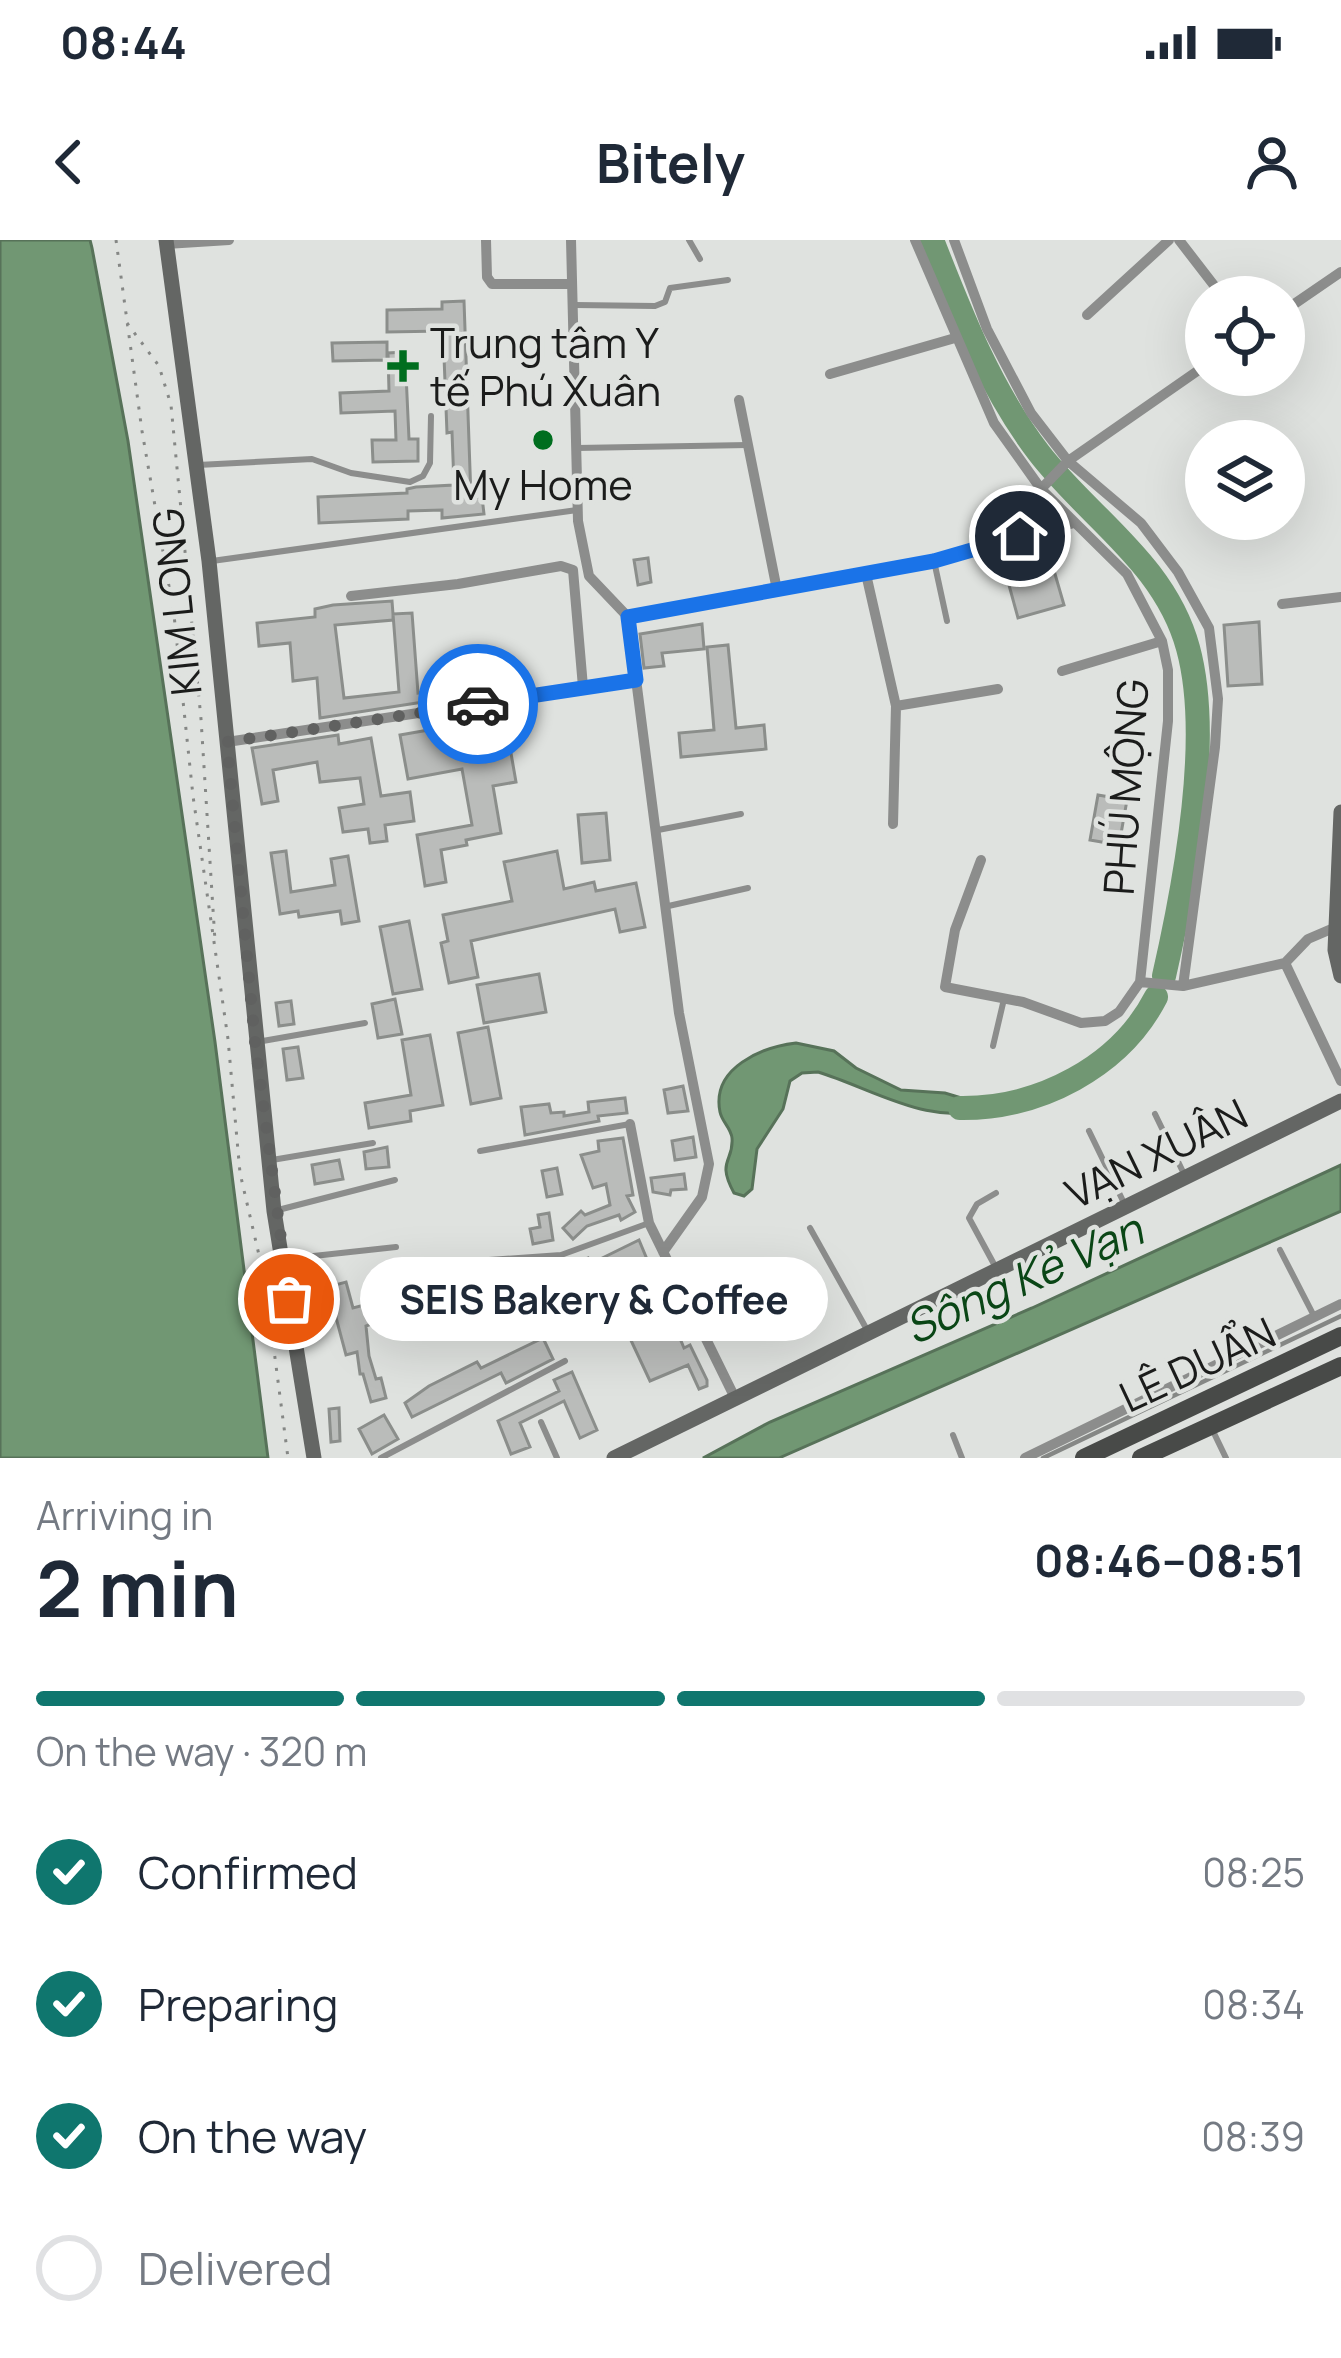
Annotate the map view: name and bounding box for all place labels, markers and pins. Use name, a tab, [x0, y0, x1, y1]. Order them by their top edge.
place label: Trung tâm Y tế Phú Xuân	[430, 313, 661, 419]
marker: Trung tâm Y tế Phú Xuân	[387, 350, 419, 382]
marker: My Home	[530, 427, 556, 453]
place label: My Home	[453, 455, 633, 513]
pin	[969, 485, 1071, 587]
pin	[238, 1248, 340, 1350]
callout: SEIS Bakery & Coffee	[361, 1257, 829, 1341]

